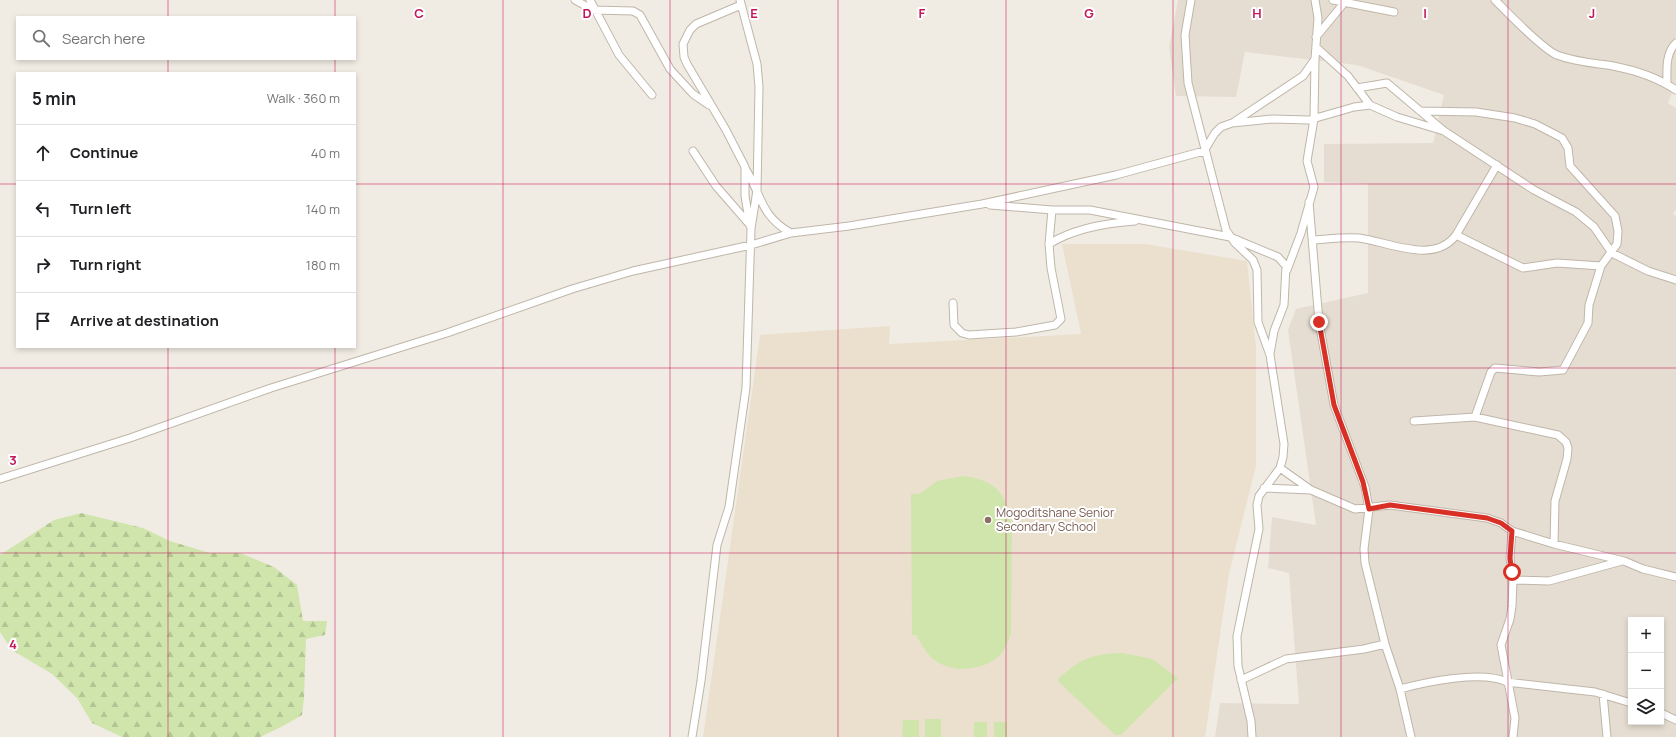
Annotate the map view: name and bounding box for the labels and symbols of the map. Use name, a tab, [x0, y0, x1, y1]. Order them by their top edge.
text: C	[414, 4, 424, 22]
text: D	[582, 4, 592, 22]
text: E	[750, 4, 758, 22]
text: F	[919, 4, 926, 22]
text: G	[1084, 4, 1094, 22]
text: H	[1252, 4, 1262, 22]
text: I	[1423, 4, 1427, 22]
text: J	[1589, 4, 1595, 22]
route end	[1310, 313, 1328, 331]
text: 3	[9, 451, 17, 469]
place label: Mogoditshane Senior Secondary School	[996, 504, 1115, 535]
marker: Mogoditshane Senior Secondary School	[983, 515, 993, 525]
route start	[1503, 563, 1521, 581]
text: 4	[9, 635, 17, 653]

